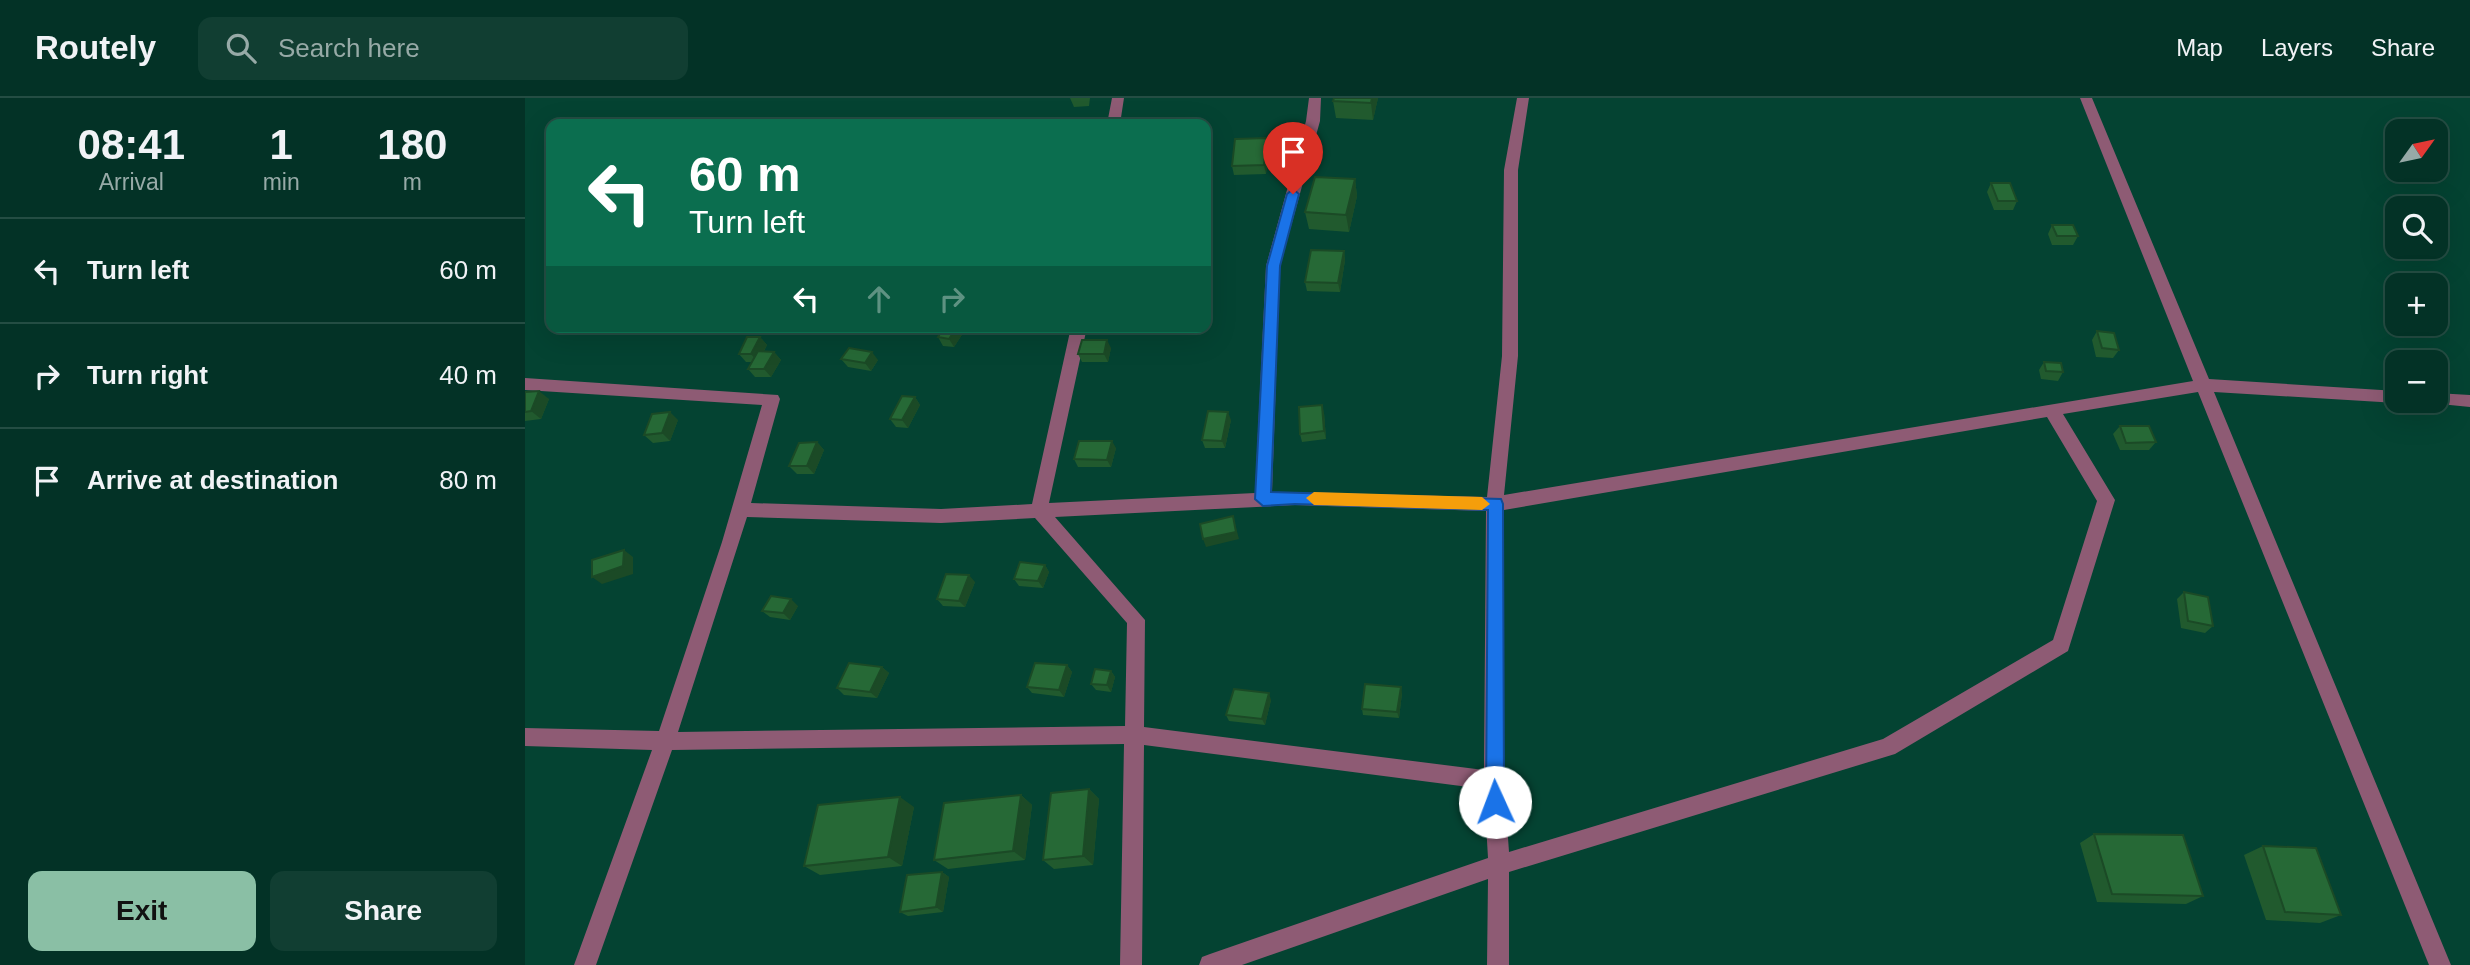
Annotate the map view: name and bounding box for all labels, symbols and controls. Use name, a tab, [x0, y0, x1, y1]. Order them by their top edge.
search box	[198, 17, 688, 80]
text: Routely	[35, 29, 156, 66]
icon: search	[222, 29, 260, 67]
text: Search here	[278, 33, 420, 63]
text: Map	[2176, 34, 2223, 61]
text: Layers	[2261, 34, 2333, 61]
text: Share	[2371, 34, 2435, 61]
north arrow	[2385, 119, 2448, 182]
map controls	[2385, 119, 2448, 413]
text: 08:41	[78, 121, 185, 168]
text: 1	[269, 121, 293, 168]
text: 180	[377, 121, 447, 168]
pin	[1263, 122, 1323, 194]
icon: arrive	[1274, 133, 1312, 171]
icon: left	[574, 147, 665, 238]
text: 60 m	[689, 147, 801, 201]
text: Arrival	[99, 169, 164, 195]
text: min	[263, 169, 300, 195]
text: m	[403, 169, 422, 195]
button: search	[2385, 196, 2448, 259]
text: Turn left	[689, 204, 805, 240]
icon: left	[28, 252, 66, 290]
text: Turn left	[87, 255, 189, 285]
text: 60 m	[439, 255, 497, 285]
button: +	[2385, 273, 2448, 336]
icon: left	[787, 280, 825, 318]
icon: ahead	[860, 280, 898, 318]
icon: right	[933, 280, 971, 318]
button: −	[2385, 350, 2448, 413]
icon: right	[28, 357, 66, 395]
text: Turn right	[87, 360, 208, 390]
text: 40 m	[439, 360, 497, 390]
icon: arrive	[28, 462, 66, 500]
text: Arrive at destination	[87, 465, 338, 495]
text: 80 m	[439, 465, 497, 495]
position arrow	[1458, 765, 1532, 839]
button: Exit	[28, 871, 256, 951]
button: Share	[270, 871, 497, 951]

